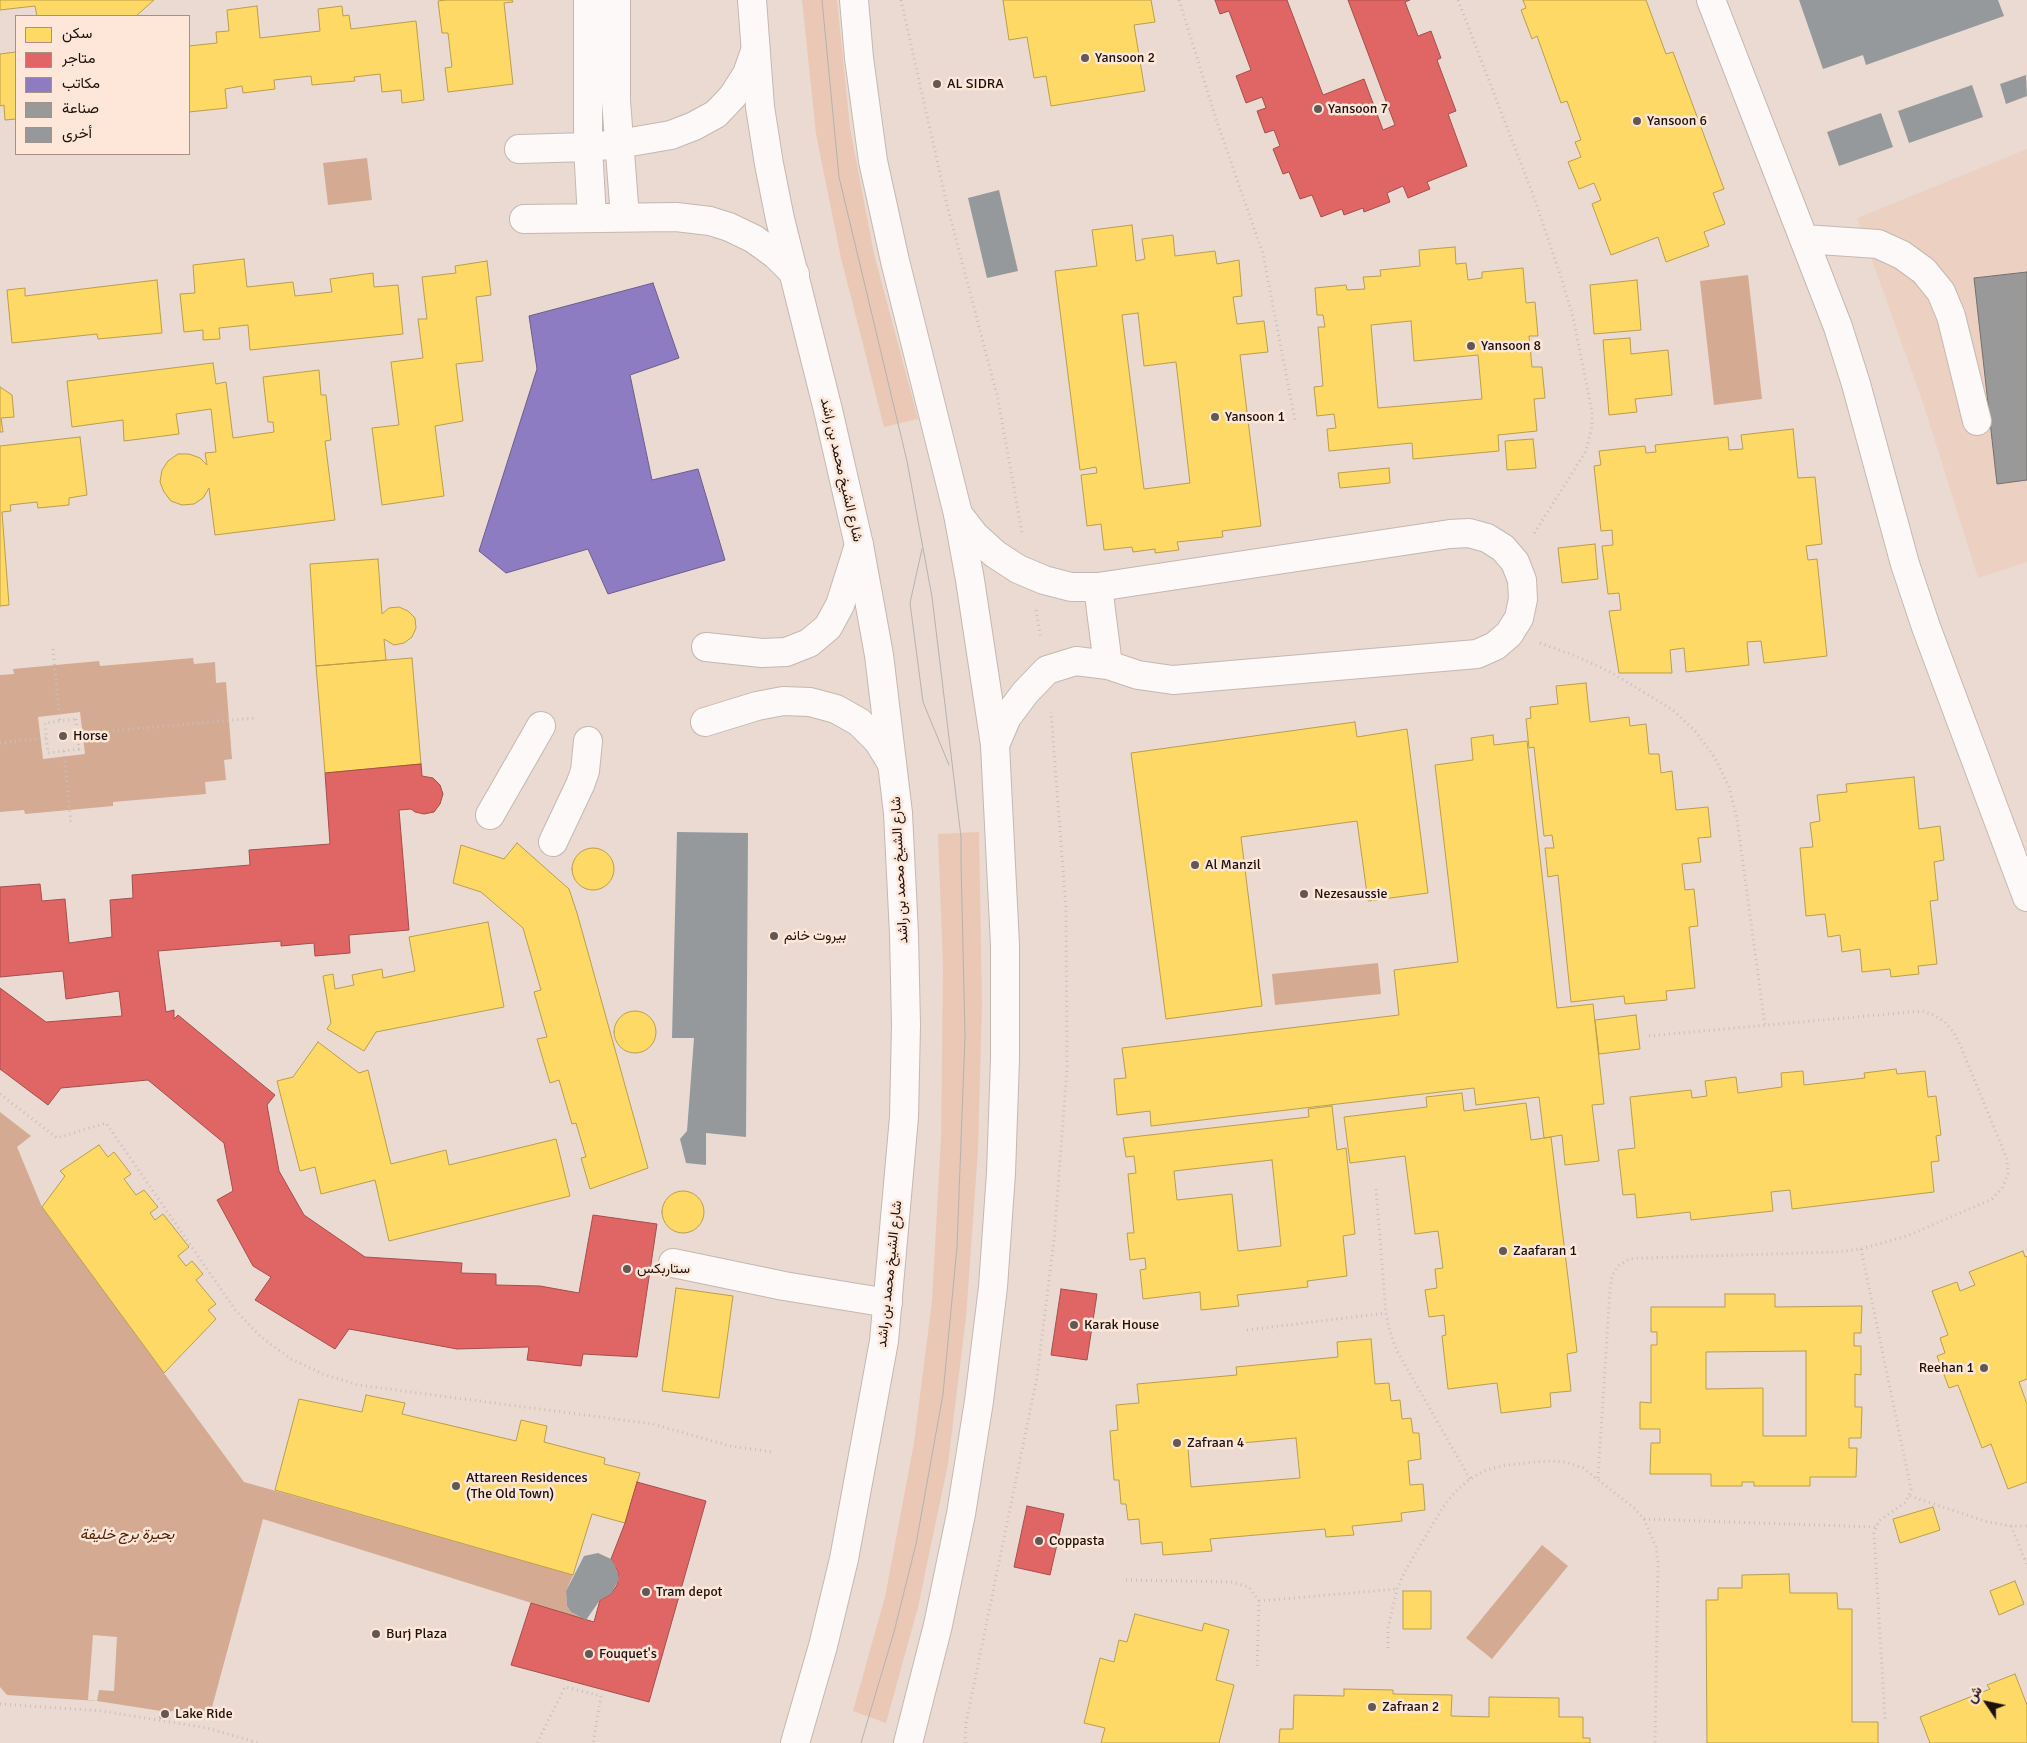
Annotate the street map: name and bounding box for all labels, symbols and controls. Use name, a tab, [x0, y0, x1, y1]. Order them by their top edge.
legend	[15, 15, 190, 155]
text: سكن	[62, 24, 92, 42]
text: متاجر	[62, 49, 96, 67]
place label: Yansoon 2	[1095, 50, 1155, 66]
marker: Yansoon 2	[1079, 52, 1091, 64]
text: مكاتب	[62, 74, 100, 92]
place label: AL SIDRA	[947, 76, 1004, 92]
marker: AL SIDRA	[931, 78, 943, 90]
text: صناعة	[62, 99, 99, 117]
place label: Yansoon 7	[1328, 101, 1388, 117]
marker: Yansoon 7	[1312, 103, 1324, 115]
place label: Yansoon 6	[1647, 113, 1707, 129]
marker: Yansoon 6	[1631, 115, 1643, 127]
text: أخرى	[62, 124, 92, 142]
place label: Yansoon 8	[1481, 338, 1541, 354]
marker: Yansoon 8	[1465, 340, 1477, 352]
street label: شارع الشيخ محمد بن راشد	[816, 396, 866, 544]
place label: Yansoon 1	[1225, 409, 1285, 425]
marker: Yansoon 1	[1209, 411, 1221, 423]
place label: Horse	[73, 728, 108, 744]
marker: Horse	[57, 730, 69, 742]
street label: شارع الشيخ محمد بن راشد	[888, 796, 912, 944]
place label: Al Manzil	[1205, 857, 1261, 873]
marker: Al Manzil	[1189, 859, 1201, 871]
place label: Nezesaussie	[1314, 886, 1388, 902]
marker: Nezesaussie	[1298, 888, 1310, 900]
place label: بيروت خانم	[784, 928, 846, 944]
marker: بيروت خانم	[768, 930, 780, 942]
street label: شارع الشيخ محمد بن راشد	[874, 1200, 906, 1348]
place label: Zaafaran 1	[1513, 1243, 1577, 1259]
marker: Zaafaran 1	[1497, 1245, 1509, 1257]
place label: ستاربكس	[637, 1261, 690, 1277]
marker: ستاربكس	[621, 1263, 633, 1275]
place label: Karak House	[1084, 1317, 1159, 1333]
marker: Karak House	[1068, 1319, 1080, 1331]
place label: Reehan 1	[1919, 1360, 1974, 1376]
marker: Reehan 1	[1978, 1362, 1990, 1374]
place label: Zafraan 4	[1187, 1435, 1244, 1451]
marker: Zafraan 4	[1171, 1437, 1183, 1449]
place label: Attareen Residences (The Old Town)	[466, 1470, 588, 1502]
marker: Attareen Residences (The Old Town)	[450, 1480, 462, 1492]
water label: بحيرة برج خليفة	[80, 1526, 174, 1544]
place label: Coppasta	[1049, 1533, 1105, 1549]
marker: Coppasta	[1033, 1535, 1045, 1547]
place label: Tram depot	[656, 1584, 722, 1600]
marker: Tram depot	[640, 1586, 652, 1598]
place label: Burj Plaza	[386, 1626, 447, 1642]
marker: Burj Plaza	[370, 1628, 382, 1640]
place label: Fouquet's	[599, 1646, 657, 1662]
marker: Fouquet's	[583, 1648, 595, 1660]
north arrow	[1962, 1678, 2012, 1728]
text: ش	[1962, 1683, 1986, 1706]
place label: Zafraan 2	[1382, 1699, 1439, 1715]
marker: Zafraan 2	[1366, 1701, 1378, 1713]
place label: Lake Ride	[175, 1706, 233, 1722]
marker: Lake Ride	[159, 1708, 171, 1720]

